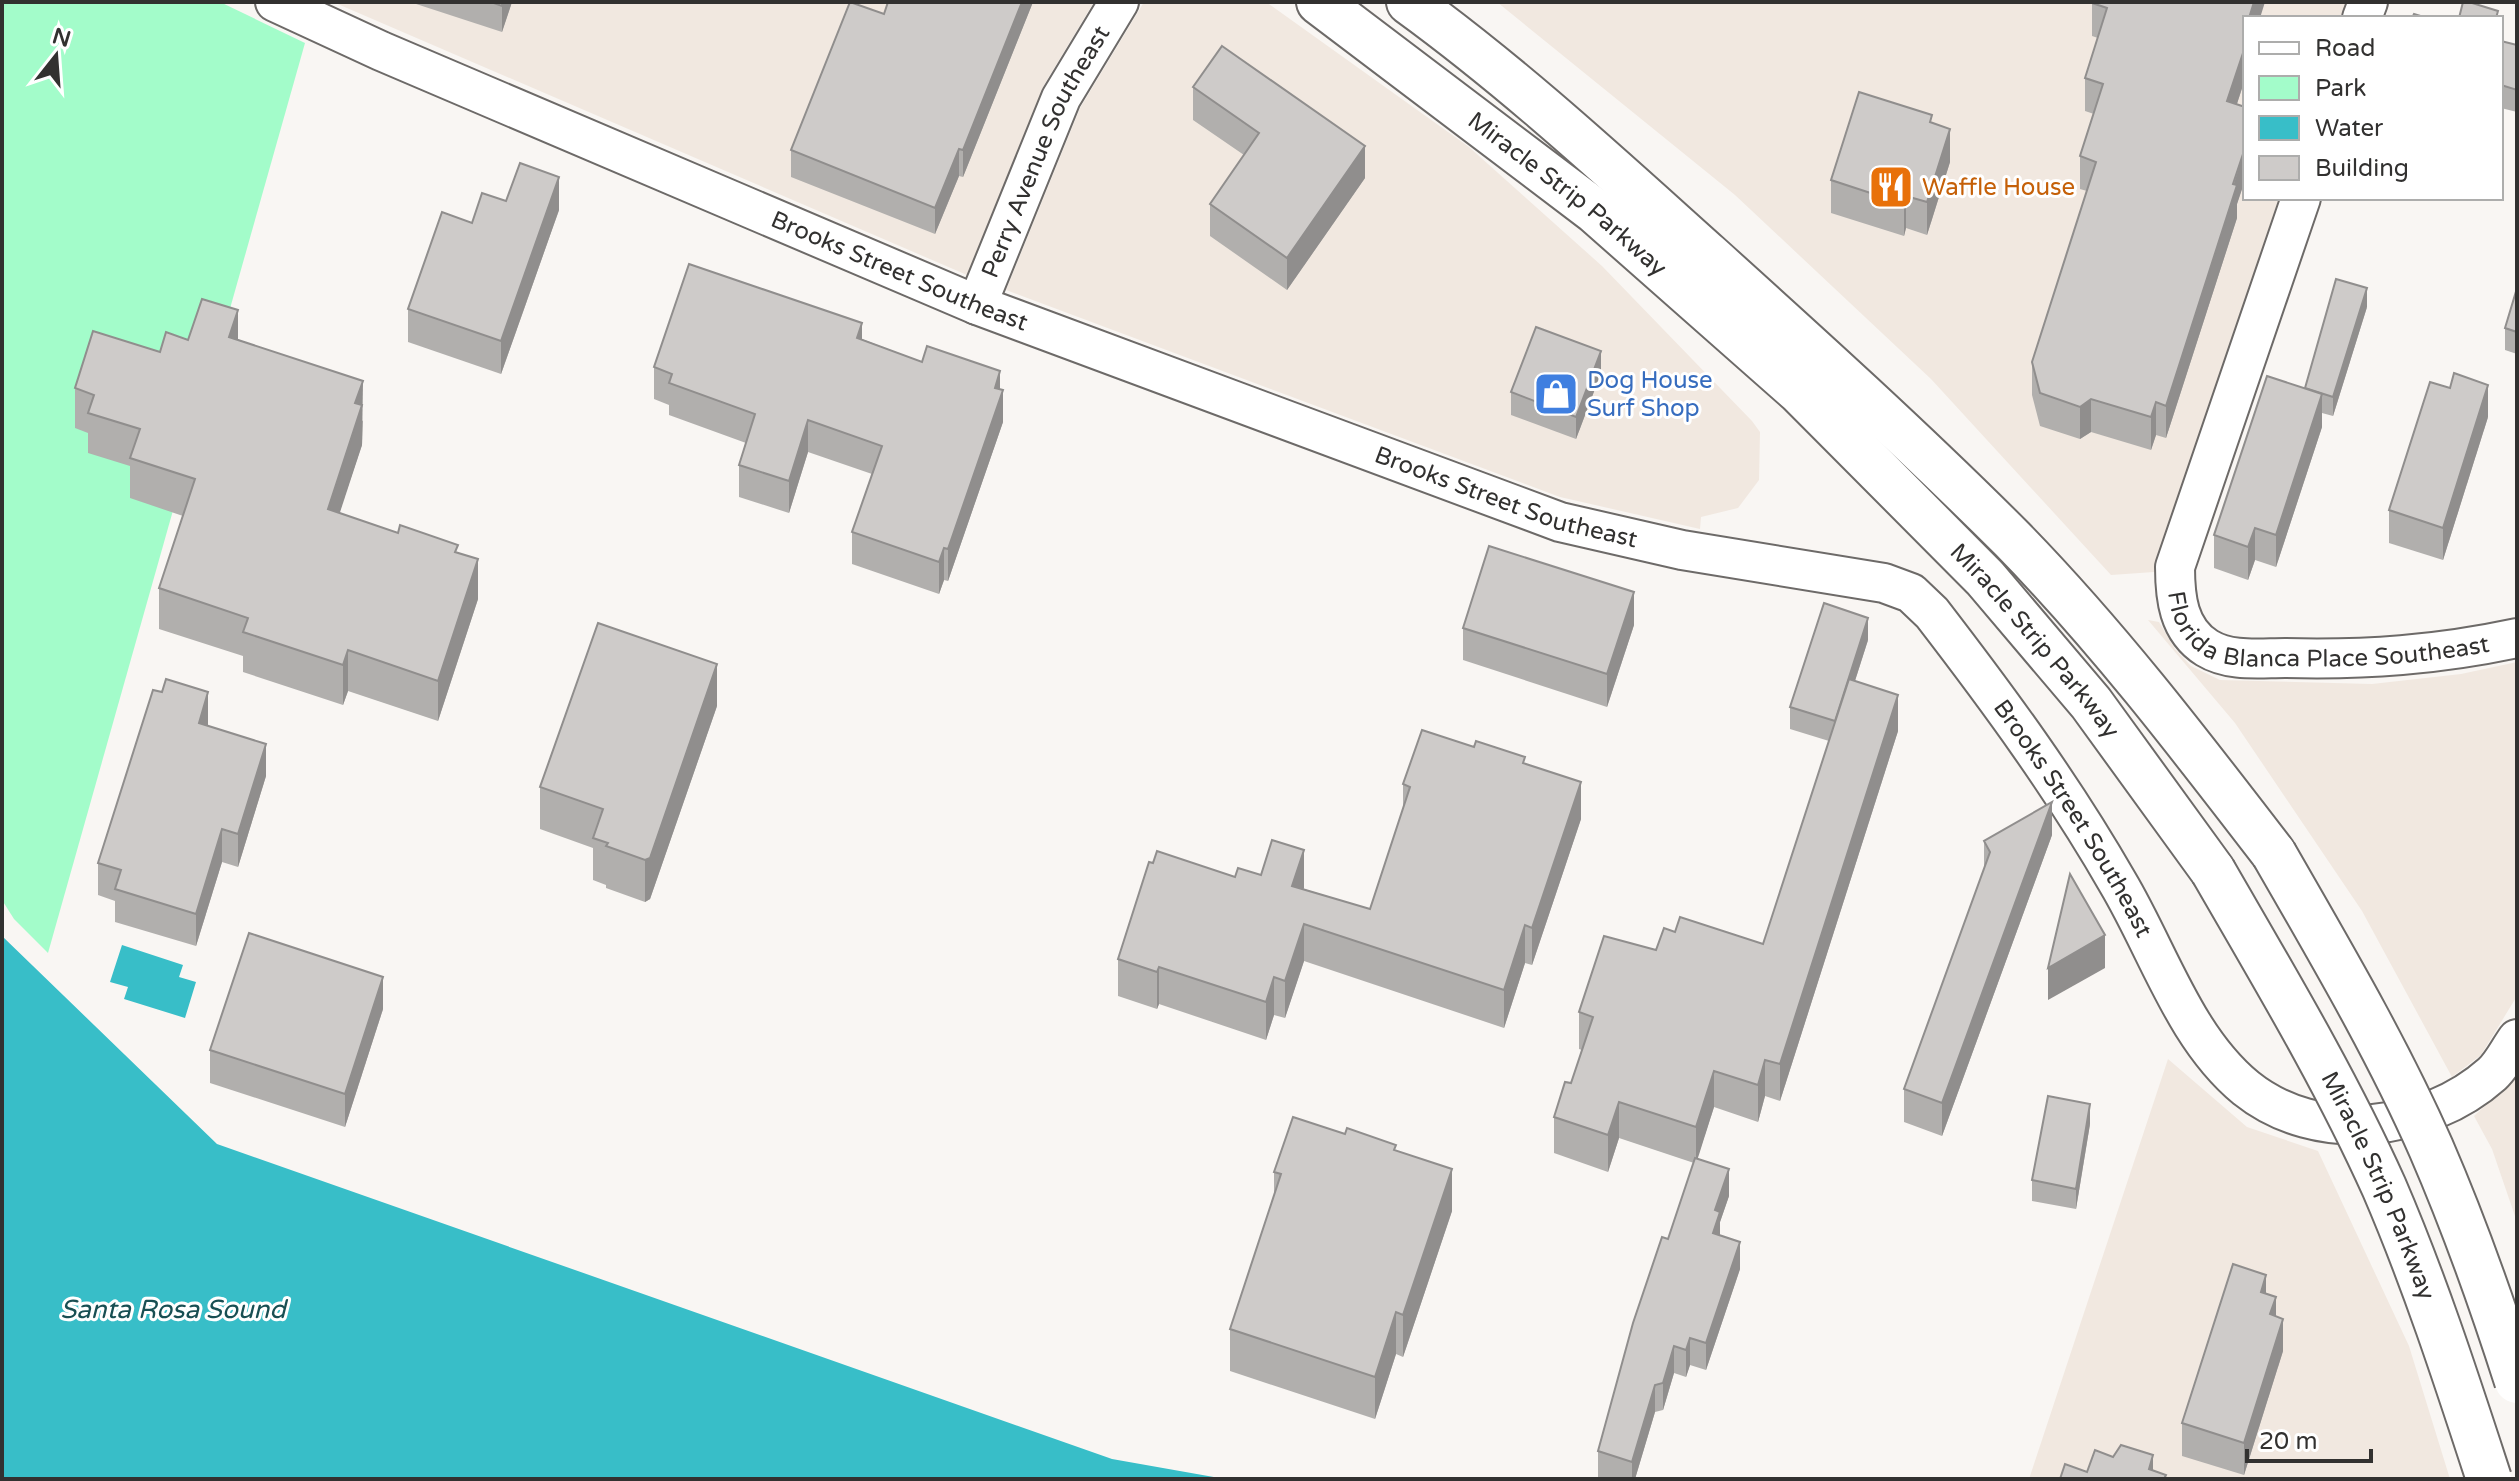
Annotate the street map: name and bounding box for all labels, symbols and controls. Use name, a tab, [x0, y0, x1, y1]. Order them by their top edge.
north arrow	[16, 16, 96, 96]
legend	[2243, 16, 2503, 200]
street label: Perry Avenue Southeast	[975, 20, 1116, 282]
text: N	[49, 23, 74, 53]
text: Road	[2315, 34, 2375, 63]
text: Park	[2315, 74, 2366, 103]
street label: Miracle Strip Parkway	[1462, 106, 1673, 282]
text: Water	[2315, 114, 2384, 143]
text: Building	[2315, 154, 2409, 183]
restaurant icon: Waffle House	[1867, 163, 1915, 211]
place label: Waffle House	[1922, 173, 2075, 202]
street label: Brooks Street Southeast	[767, 204, 1032, 337]
place label: Dog House Surf Shop	[1587, 366, 1713, 423]
shop icon: Dog House Surf Shop	[1532, 370, 1580, 418]
street label: Brooks Street Southeast	[1371, 440, 1640, 554]
street label: Miracle Strip Parkway	[1944, 537, 2126, 744]
street label: Florida Blanca Place Southeast	[2162, 589, 2491, 673]
street label: Brooks Street Southeast	[1988, 694, 2159, 942]
street label: Miracle Strip Parkway	[2315, 1067, 2442, 1304]
water label: Santa Rosa Sound	[60, 1294, 288, 1325]
scale bar	[2247, 1413, 2371, 1463]
text: 20 m	[2259, 1427, 2317, 1456]

